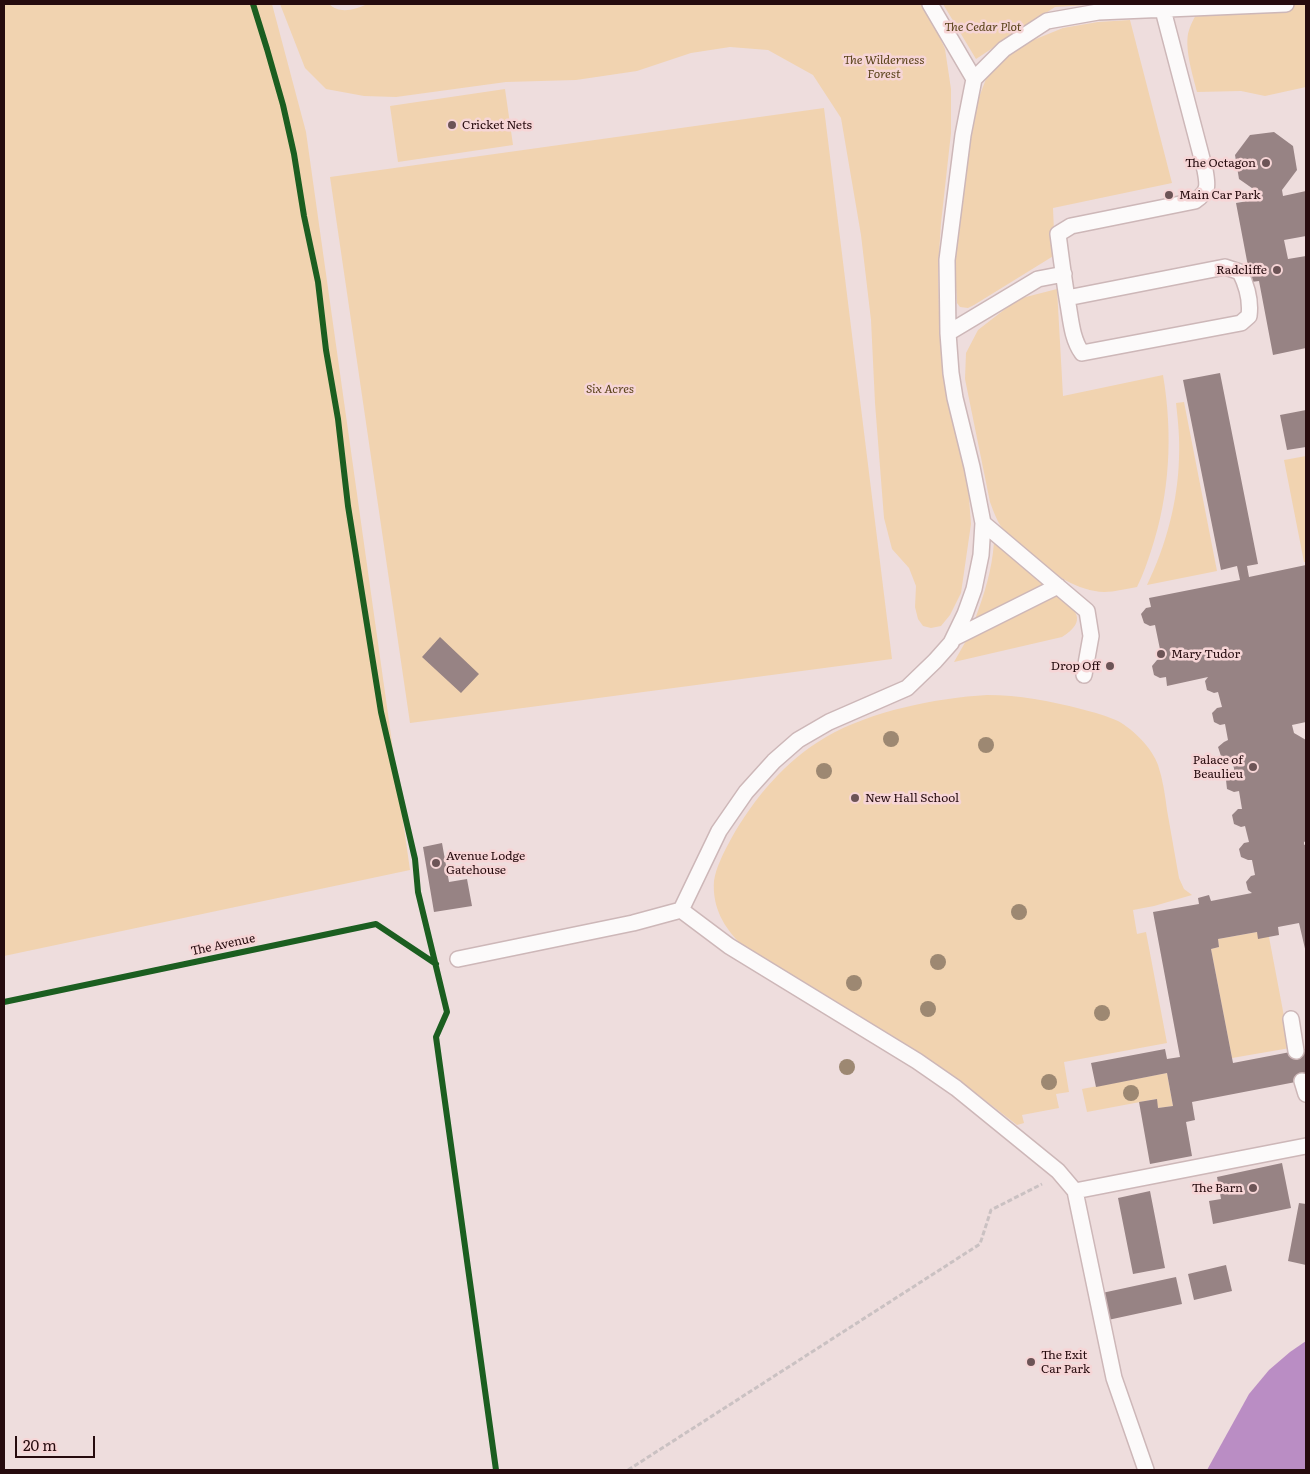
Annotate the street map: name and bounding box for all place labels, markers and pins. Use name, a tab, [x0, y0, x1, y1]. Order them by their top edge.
place label: Cricket Nets	[462, 118, 532, 132]
marker: Cricket Nets	[446, 119, 458, 131]
place label: The Octagon	[1185, 156, 1256, 170]
marker: The Octagon	[1260, 157, 1272, 169]
place label: Main Car Park	[1179, 188, 1261, 202]
marker: Main Car Park	[1163, 189, 1175, 201]
place label: Radcliffe	[1216, 263, 1267, 277]
marker: Radcliffe	[1271, 264, 1283, 276]
place label: Mary Tudor	[1171, 647, 1240, 661]
marker: Mary Tudor	[1155, 648, 1167, 660]
place label: Drop Off	[1051, 659, 1100, 673]
marker: Drop Off	[1104, 660, 1116, 672]
place label: Palace of Beaulieu	[1193, 753, 1243, 781]
marker: Palace of Beaulieu	[1247, 761, 1259, 773]
place label: New Hall School	[865, 791, 959, 805]
marker: New Hall School	[849, 792, 861, 804]
place label: Avenue Lodge Gatehouse	[446, 849, 525, 877]
marker: Avenue Lodge Gatehouse	[430, 857, 442, 869]
place label: The Barn	[1192, 1181, 1243, 1195]
marker: The Barn	[1247, 1182, 1259, 1194]
place label: The Exit Car Park	[1041, 1348, 1090, 1376]
marker: The Exit Car Park	[1025, 1356, 1037, 1368]

